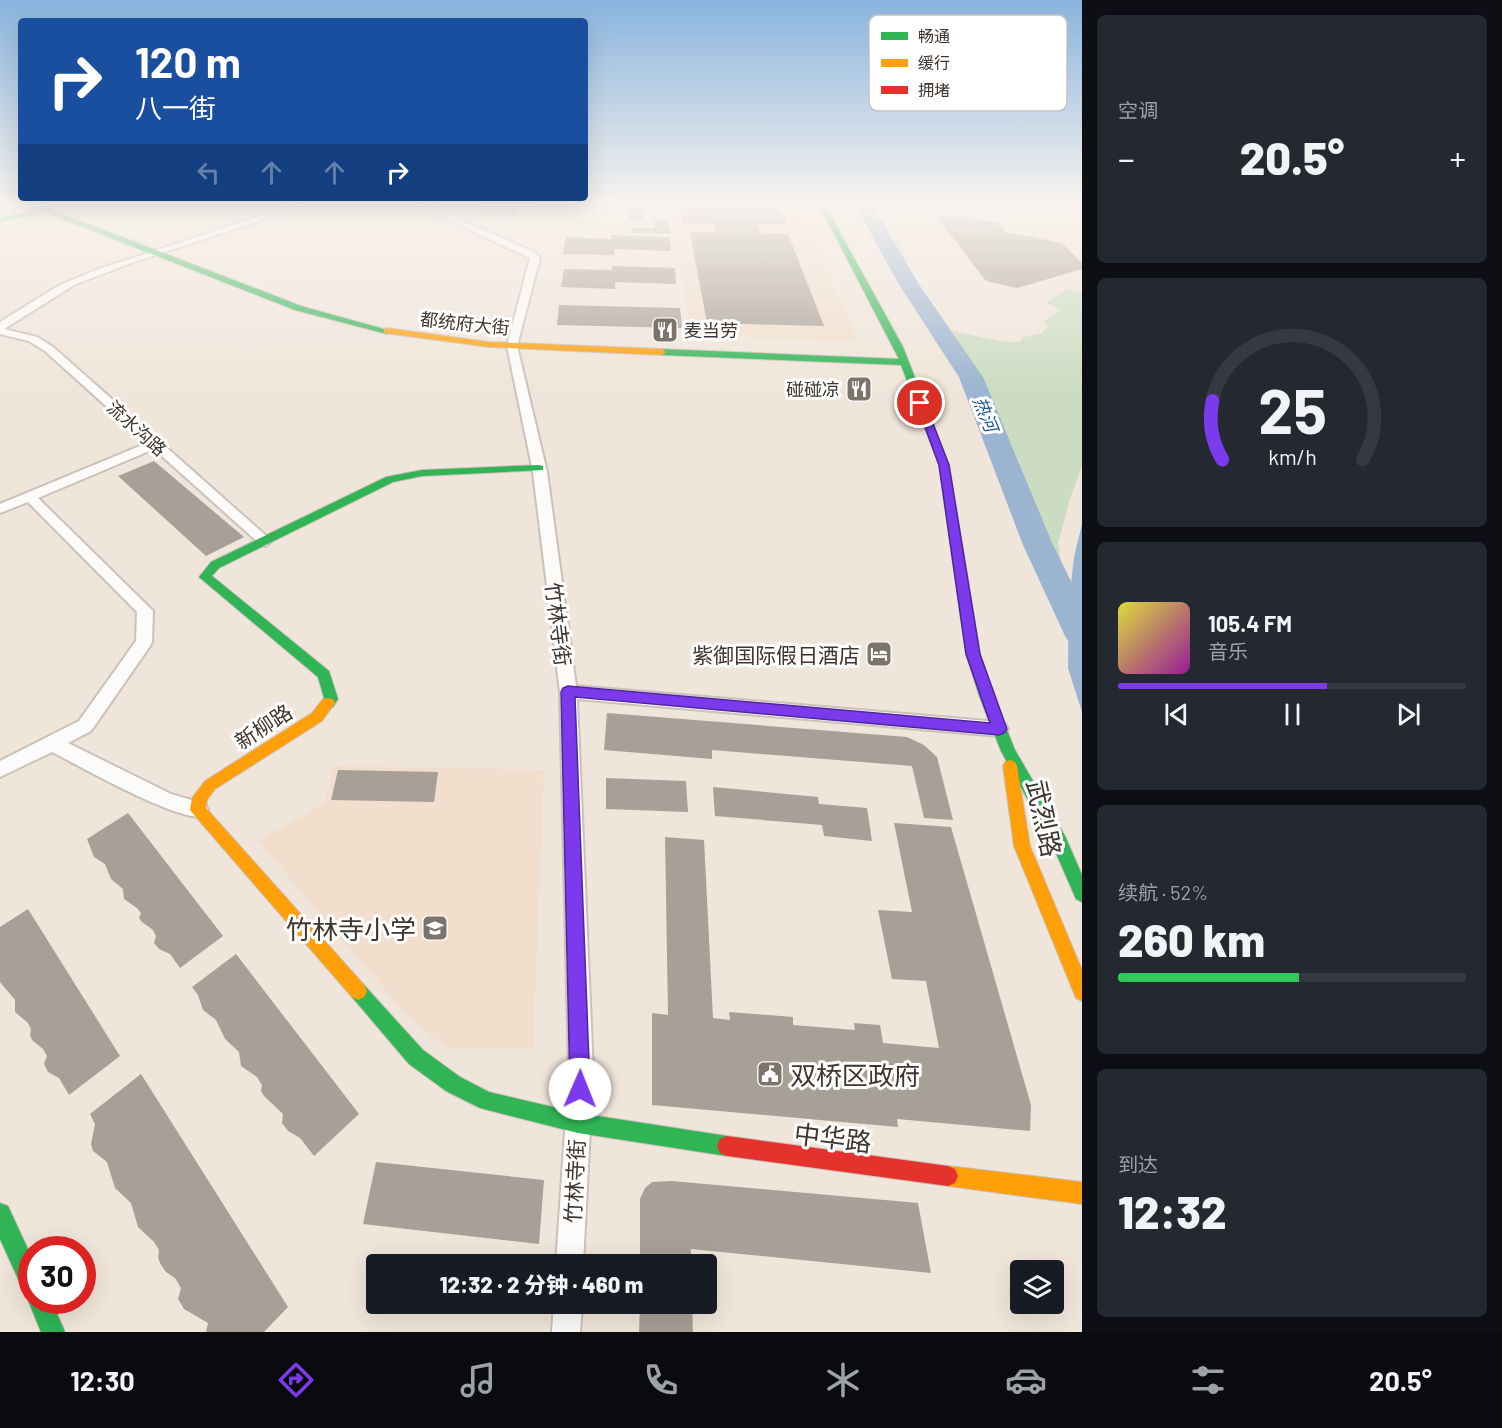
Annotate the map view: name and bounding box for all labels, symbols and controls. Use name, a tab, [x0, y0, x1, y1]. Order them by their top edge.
legend	[869, 15, 1067, 111]
text: 畅通	[918, 26, 950, 45]
text: 120 m	[135, 36, 241, 86]
icon: right	[36, 42, 114, 120]
text: 缓行	[918, 53, 950, 72]
text: 拥堵	[918, 80, 950, 99]
text: 八一街	[135, 91, 216, 123]
text: 空调	[1118, 98, 1158, 122]
text: 20.5°	[1240, 130, 1344, 184]
text: −	[1118, 138, 1135, 178]
text: +	[1450, 138, 1466, 178]
icon: left	[192, 156, 225, 189]
icon: ahead	[255, 156, 288, 189]
icon: ahead	[318, 156, 351, 189]
icon: right	[381, 156, 414, 189]
street label: 都统府大街	[419, 307, 511, 339]
restaurant icon: 麦当劳	[650, 315, 680, 345]
place label: 麦当劳	[684, 319, 738, 341]
text: 25	[1258, 372, 1326, 446]
restaurant icon: 碰碰凉	[844, 374, 874, 404]
pin	[894, 377, 945, 428]
place label: 碰碰凉	[786, 378, 840, 400]
icon: arrive	[903, 386, 936, 419]
water label: 热河	[969, 393, 1004, 438]
street label: 流水沟路	[103, 396, 171, 460]
text: km/h	[1268, 444, 1316, 469]
street label: 竹林寺街	[541, 581, 577, 667]
text: 105.4 FM	[1208, 610, 1292, 636]
hotel icon: 紫御国际假日酒店	[864, 639, 894, 669]
text: 音乐	[1208, 639, 1248, 663]
place label: 紫御国际假日酒店	[692, 642, 860, 667]
street label: 新柳路	[230, 698, 296, 754]
icon: previous	[1160, 698, 1193, 731]
icon: pause	[1276, 698, 1309, 731]
icon: next	[1392, 698, 1425, 731]
street label: 武烈路	[1022, 777, 1068, 859]
text: 续航 · 52%	[1118, 880, 1208, 904]
text: 260 km	[1118, 912, 1265, 966]
place label: 竹林寺小学	[286, 913, 416, 944]
school or university icon: 竹林寺小学	[420, 913, 450, 943]
position arrow	[548, 1057, 612, 1121]
public building icon: 双桥区政府	[755, 1059, 785, 1089]
place label: 双桥区政府	[790, 1059, 920, 1090]
street label: 中华路	[792, 1117, 874, 1157]
street label: 竹林寺街	[559, 1138, 589, 1224]
text: 到达	[1118, 1152, 1158, 1176]
text: 12:32	[1118, 1184, 1227, 1238]
speed limit sign: 30	[18, 1236, 96, 1314]
map controls	[1010, 1260, 1064, 1314]
button: layers	[1010, 1260, 1064, 1314]
text: 12:32 · 2 分钟 · 460 m	[440, 1271, 643, 1297]
icon: directions	[275, 1359, 317, 1401]
icon: music	[457, 1359, 499, 1401]
icon: phone	[640, 1359, 682, 1401]
icon: climate	[822, 1359, 864, 1401]
icon: car	[1005, 1359, 1047, 1401]
icon: filters	[1187, 1359, 1229, 1401]
text: 12:30	[70, 1364, 135, 1396]
text: 20.5°	[1369, 1364, 1432, 1396]

